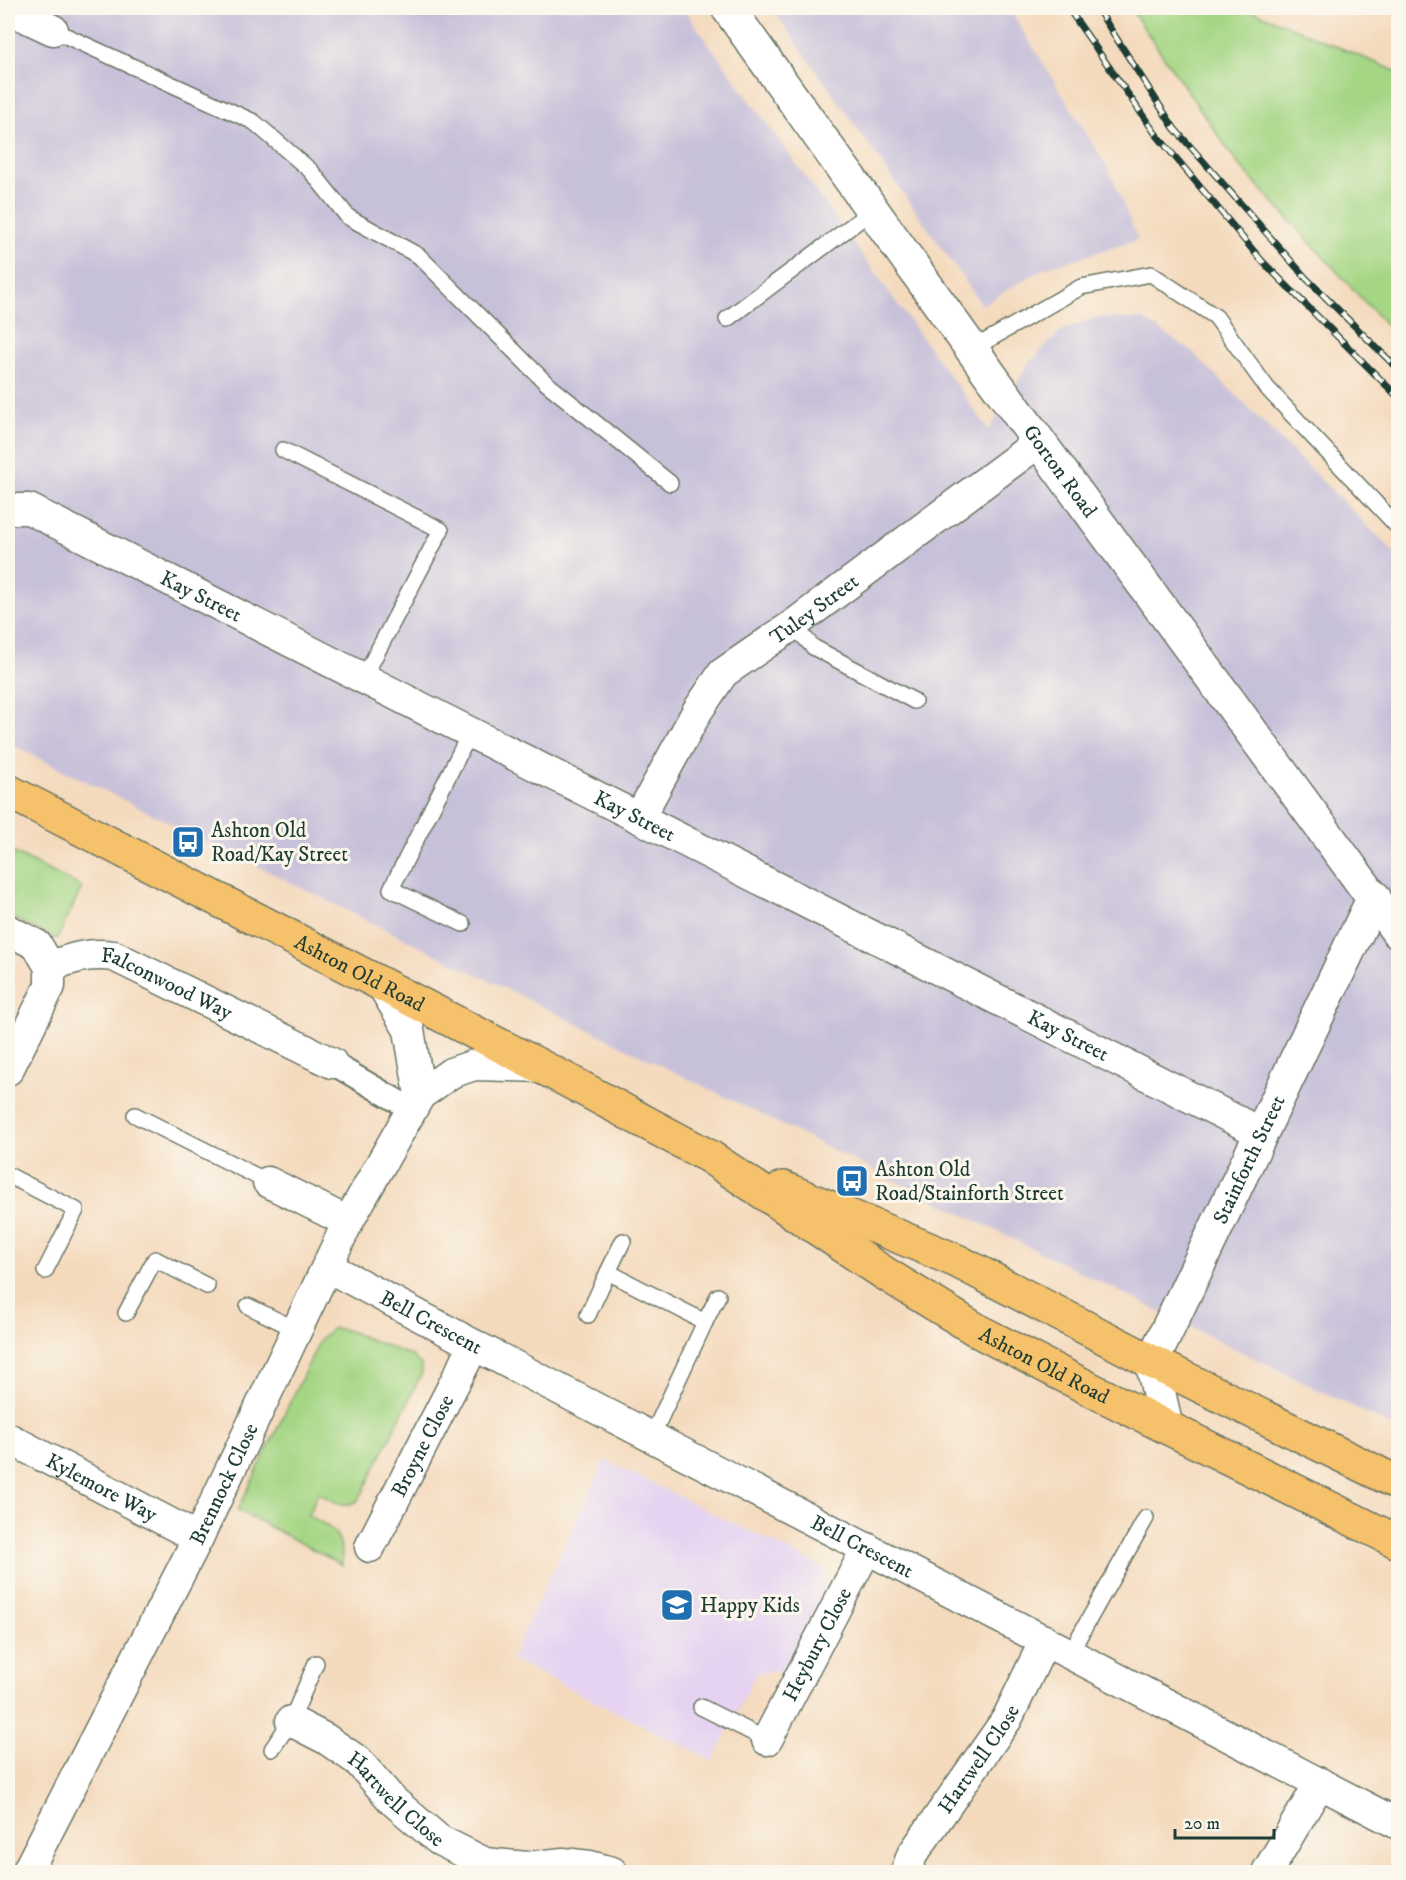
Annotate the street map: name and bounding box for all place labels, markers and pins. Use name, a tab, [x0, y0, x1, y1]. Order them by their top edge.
place label: Ashton Old Road/Kay Street	[211, 818, 348, 868]
bus stop icon: Ashton Old Road/Kay Street	[170, 824, 206, 860]
place label: Ashton Old Road/Stainforth Street	[875, 1157, 1064, 1207]
bus stop icon: Ashton Old Road/Stainforth Street	[834, 1163, 870, 1199]
school or university icon: Happy Kids	[659, 1587, 695, 1623]
place label: Happy Kids	[700, 1593, 800, 1619]

